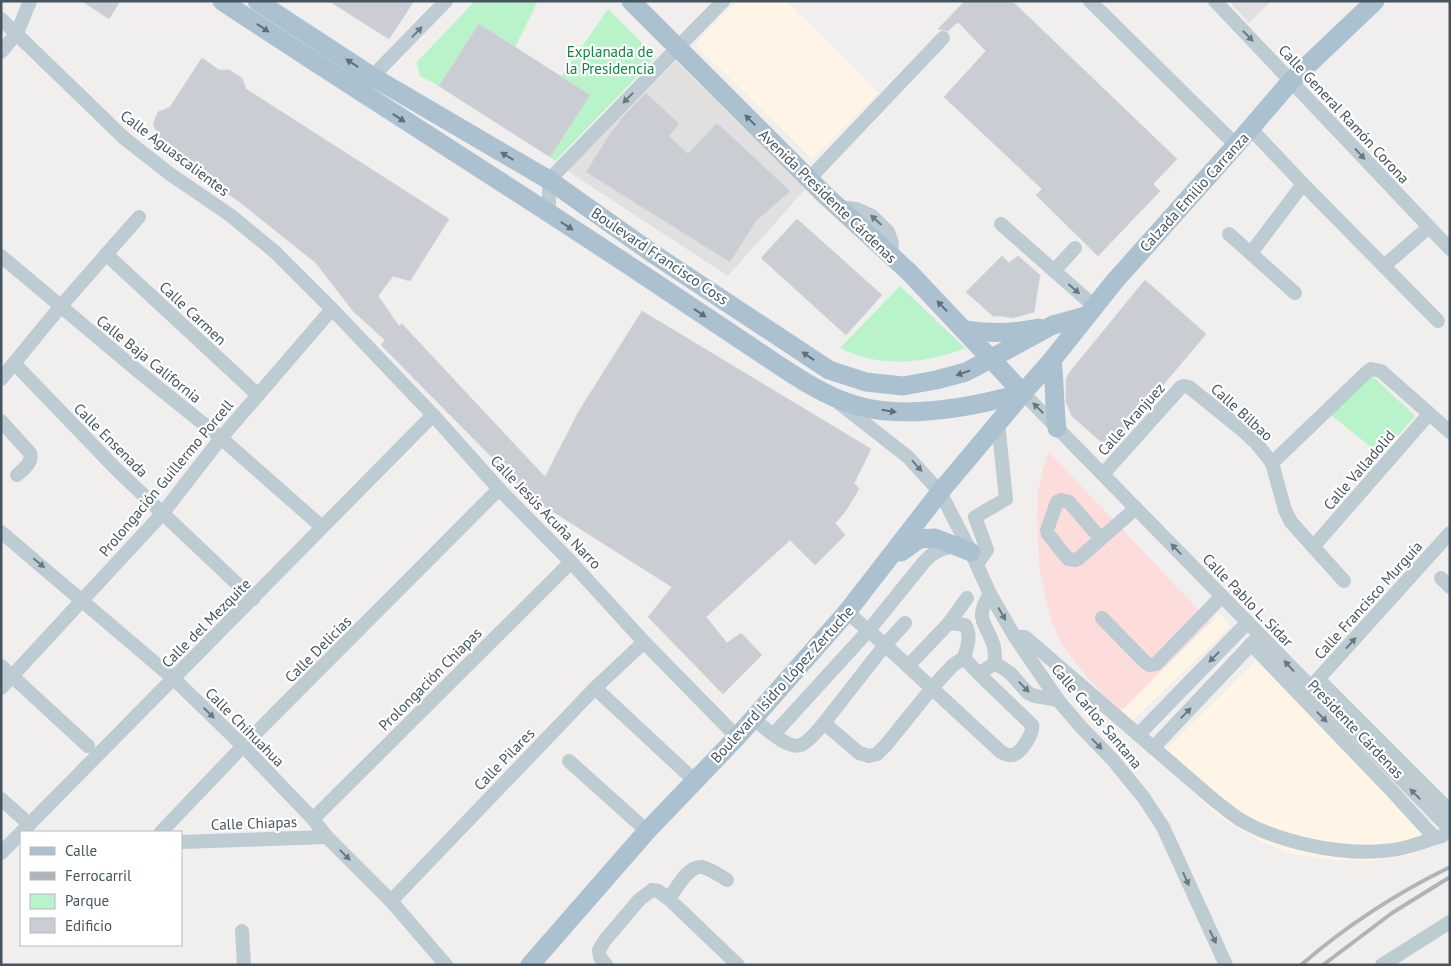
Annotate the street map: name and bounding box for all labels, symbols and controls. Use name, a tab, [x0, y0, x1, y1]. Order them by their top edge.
one-way arrow	[256, 23, 270, 33]
one-way arrow	[411, 26, 423, 38]
one-way arrow	[1242, 30, 1254, 42]
street label: Calle General Ramón Corona	[1275, 41, 1413, 187]
park label: Explanada de la Presidencia	[566, 42, 654, 78]
one-way arrow	[345, 58, 359, 68]
one-way arrow	[622, 92, 634, 104]
street label: Calle Aguascalientes	[117, 106, 233, 200]
one-way arrow	[392, 113, 405, 122]
one-way arrow	[744, 114, 756, 126]
street label: Avenida Presidente Cárdenas	[755, 125, 901, 267]
street label: Calzada Emilio Carranza	[1135, 128, 1253, 256]
one-way arrow	[1354, 148, 1366, 160]
one-way arrow	[500, 151, 513, 160]
street label: Boulevard Francisco Coss	[588, 203, 732, 309]
one-way arrow	[870, 214, 882, 226]
one-way arrow	[561, 221, 574, 231]
street label: Calle Carmen	[155, 277, 231, 349]
one-way arrow	[1067, 283, 1080, 294]
one-way arrow	[936, 300, 948, 312]
one-way arrow	[694, 308, 707, 318]
street label: Calle Baja California	[93, 311, 205, 407]
one-way arrow	[801, 351, 815, 361]
one-way arrow	[955, 369, 970, 377]
street label: Calle Aranjuez	[1093, 379, 1169, 459]
street label: Calle Bilbao	[1207, 379, 1277, 445]
street label: Prolongación Guillermo Porcell	[95, 395, 238, 560]
street label: Calle Ensenada	[70, 399, 152, 481]
one-way arrow	[1032, 403, 1044, 415]
one-way arrow	[881, 407, 897, 415]
street label: Calle Valladolid	[1319, 426, 1399, 514]
street label: Calle Jesús Acuña Narro	[487, 451, 605, 573]
one-way arrow	[911, 460, 922, 473]
street label: Calle Francisco Murguía	[1310, 537, 1426, 663]
one-way arrow	[1170, 543, 1182, 555]
street label: Calle Pablo L. Sidar	[1199, 549, 1297, 651]
one-way arrow	[32, 557, 45, 568]
street label: Calle del Mezquite	[157, 574, 255, 672]
street label: Boulevard Isidro López Zertuche	[706, 601, 858, 767]
one-way arrow	[997, 607, 1006, 620]
street label: Calle Delicias	[281, 612, 355, 686]
street label: Prolongación Chiapas	[374, 623, 486, 735]
one-way arrow	[1345, 637, 1357, 649]
one-way arrow	[1208, 651, 1220, 663]
street label: Calle Carlos Santana	[1047, 660, 1147, 772]
one-way arrow	[1283, 660, 1295, 672]
street label: Presidente Cárdenas	[1304, 676, 1408, 782]
one-way arrow	[1018, 681, 1030, 693]
street label: Calle Chihuahua	[201, 683, 289, 771]
one-way arrow	[203, 707, 215, 719]
one-way arrow	[1180, 707, 1192, 719]
one-way arrow	[1316, 711, 1328, 723]
street label: Calle Pilares	[470, 724, 538, 794]
one-way arrow	[1091, 738, 1103, 750]
one-way arrow	[1410, 789, 1422, 801]
street label: Calle Chiapas	[211, 812, 297, 834]
legend	[20, 831, 182, 946]
text: Calle	[65, 841, 97, 860]
one-way arrow	[339, 849, 351, 861]
text: Ferrocarril	[65, 866, 132, 885]
one-way arrow	[1182, 872, 1190, 886]
text: Parque	[65, 891, 109, 910]
text: Edificio	[65, 916, 112, 935]
one-way arrow	[1209, 930, 1217, 944]

